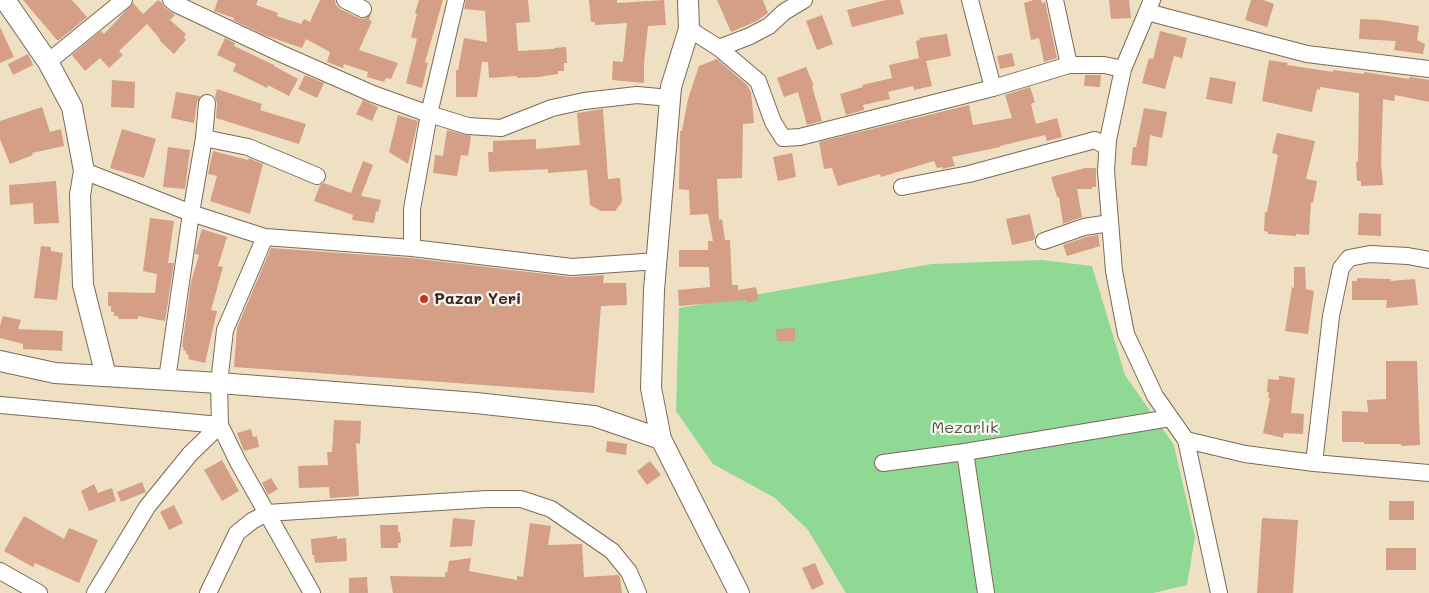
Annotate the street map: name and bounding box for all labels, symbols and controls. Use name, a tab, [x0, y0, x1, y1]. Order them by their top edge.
place label: Pazar Yeri	[434, 289, 521, 309]
marker: Pazar Yeri	[418, 293, 430, 305]
park label: Mezarlık	[931, 418, 999, 438]

